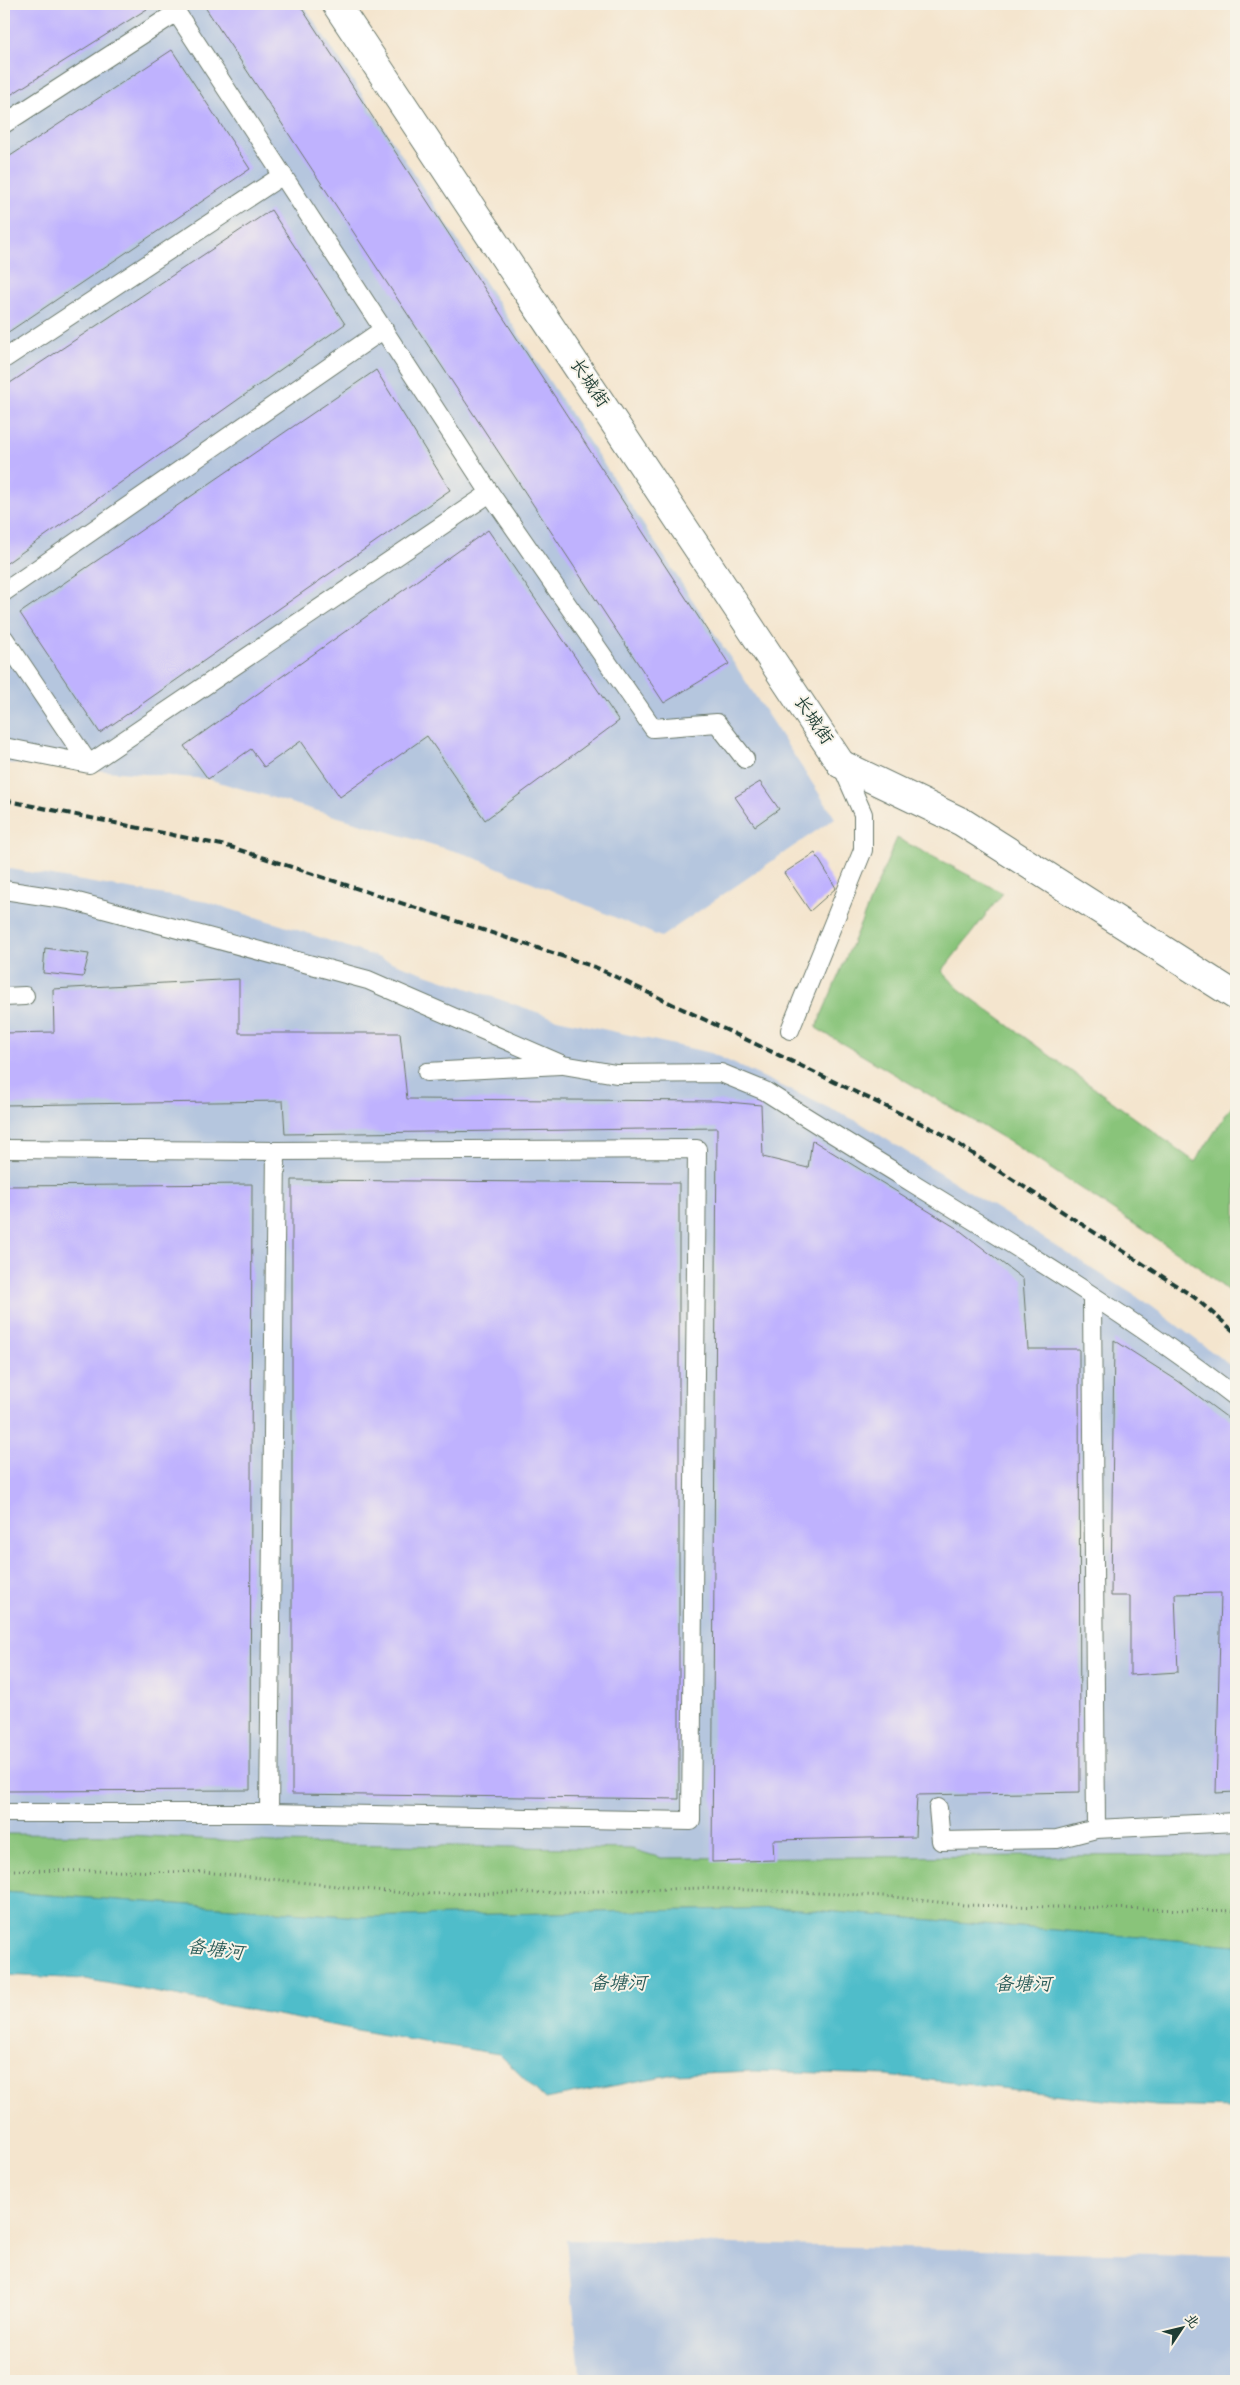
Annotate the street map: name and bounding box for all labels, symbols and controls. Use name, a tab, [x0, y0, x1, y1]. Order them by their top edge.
street label: 长城街	[564, 355, 613, 412]
street label: 长城街	[788, 692, 837, 749]
water label: 备塘河	[185, 1936, 248, 1967]
water label: 备塘河	[589, 1973, 649, 1997]
water label: 备塘河	[994, 1974, 1054, 1998]
north arrow	[1158, 2302, 1208, 2352]
text: 北	[1180, 2311, 1202, 2333]

